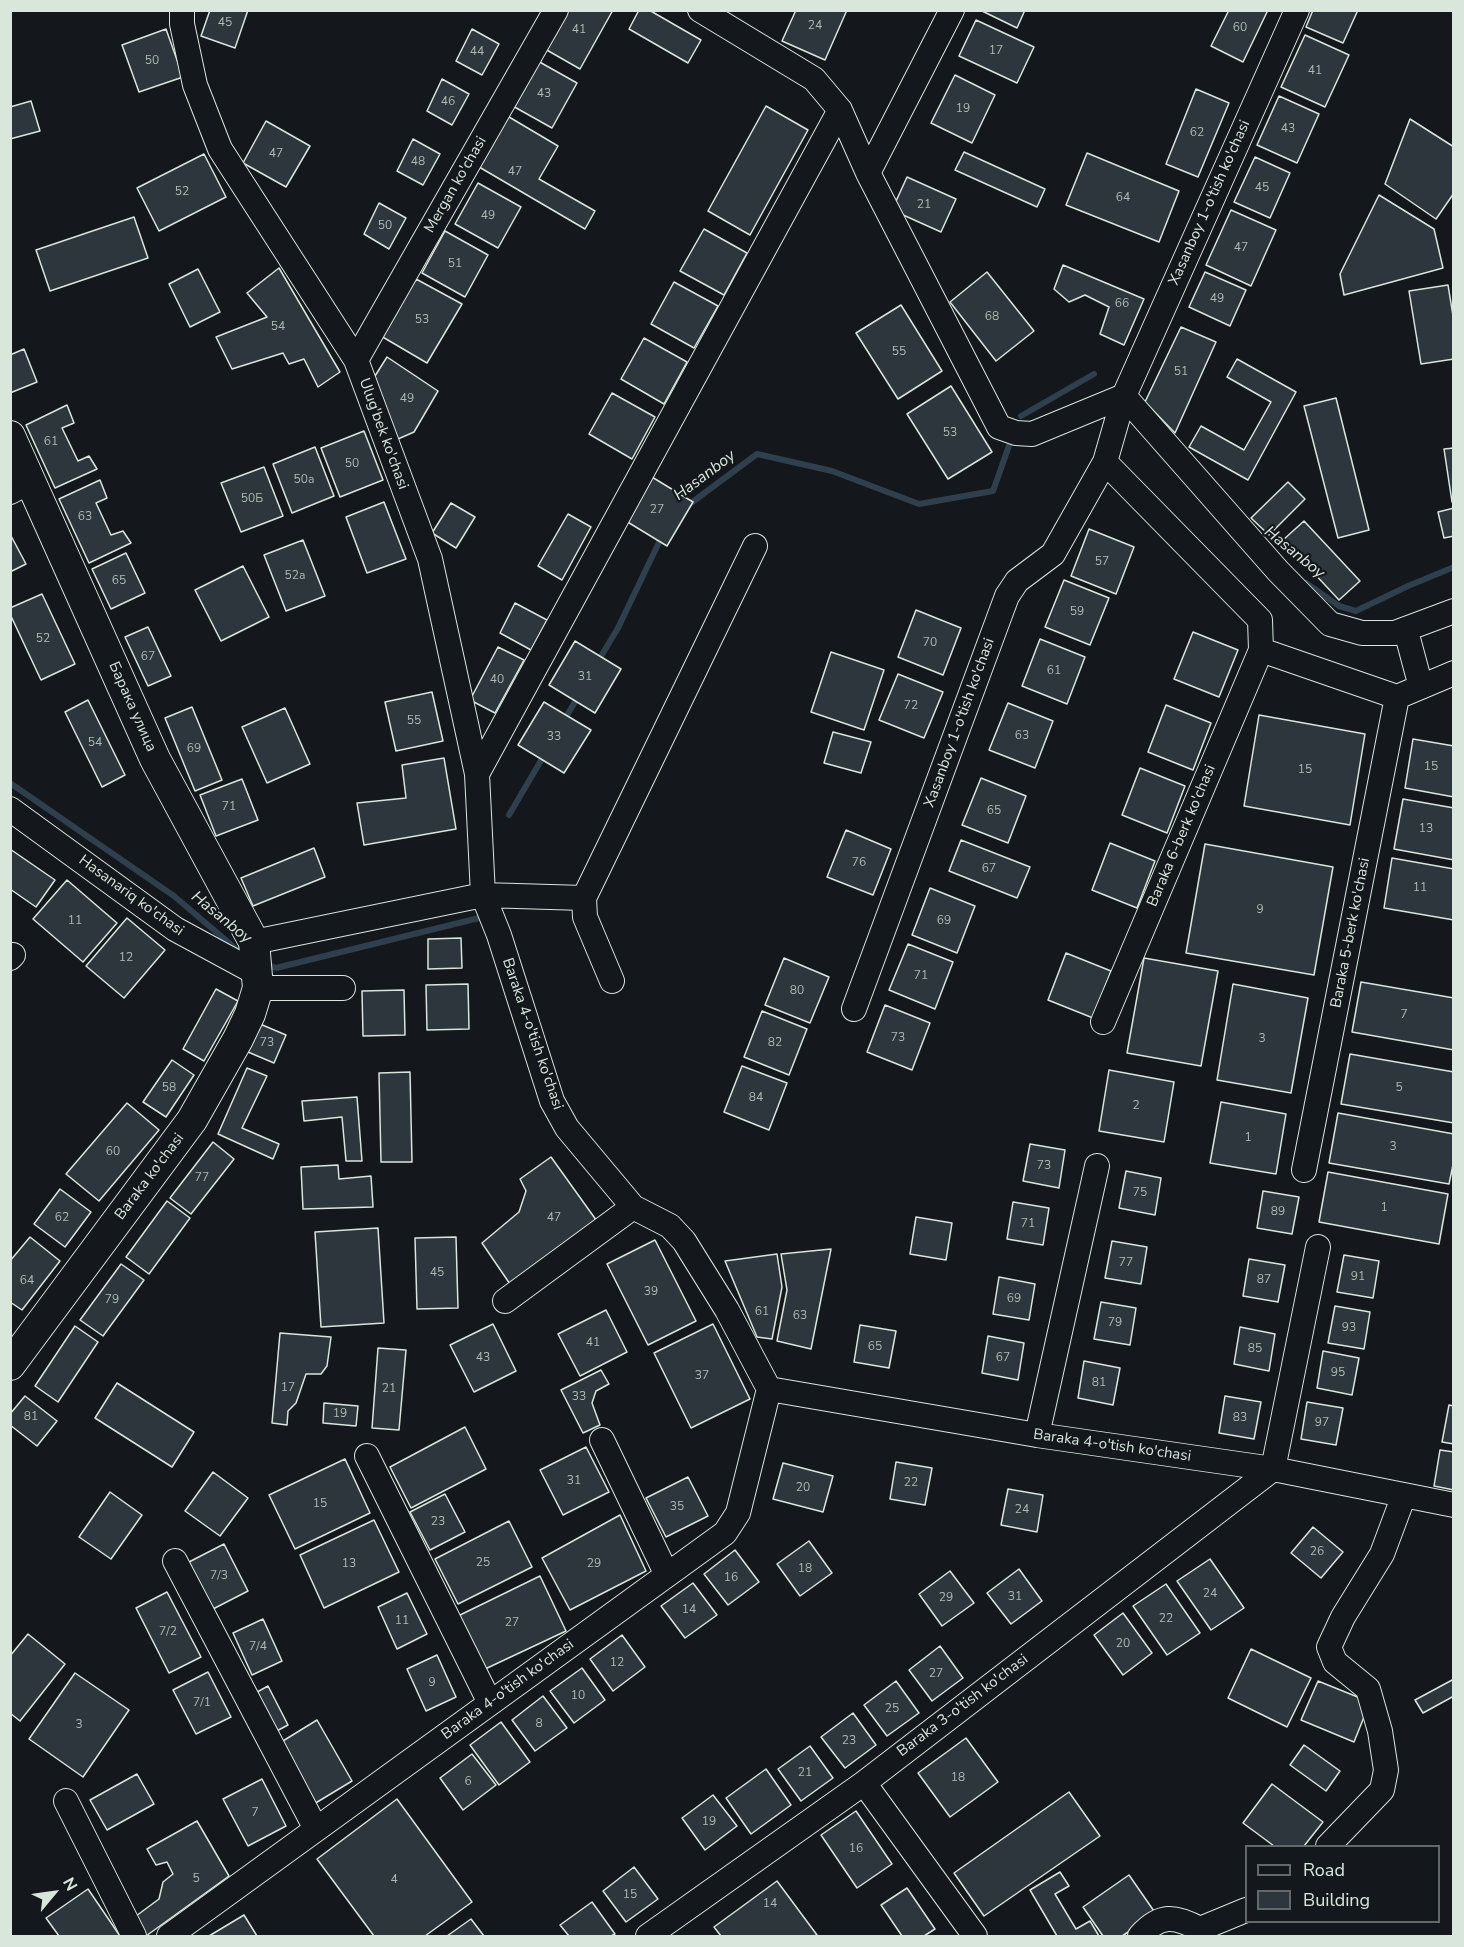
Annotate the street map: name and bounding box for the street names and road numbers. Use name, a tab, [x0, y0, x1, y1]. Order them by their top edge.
street label: Xasanboy 1-o'tish ko'chasi	[1165, 118, 1255, 288]
street label: Mergan ko'chasi	[421, 134, 491, 236]
street label: Ulug'bek ko'chasi	[355, 376, 411, 492]
street label: Xasanboy 1-o'tish ko'chasi	[921, 636, 999, 810]
street label: Барака улица	[104, 659, 160, 755]
street label: Baraka 6-berk ko'chasi	[1144, 762, 1220, 910]
street label: Hasanariq ko'chasi	[75, 852, 187, 940]
street label: Baraka 5-berk ko'chasi	[1328, 856, 1374, 1010]
street label: Baraka 4-o'tish ko'chasi	[498, 956, 566, 1112]
street label: Baraka ko'chasi	[112, 1130, 188, 1224]
street label: Baraka 4-o'tish ko'chasi	[1032, 1426, 1192, 1466]
street label: Baraka 4-o'tish ko'chasi	[438, 1636, 578, 1744]
street label: Baraka 3-o'tish ko'chasi	[894, 1651, 1032, 1761]

